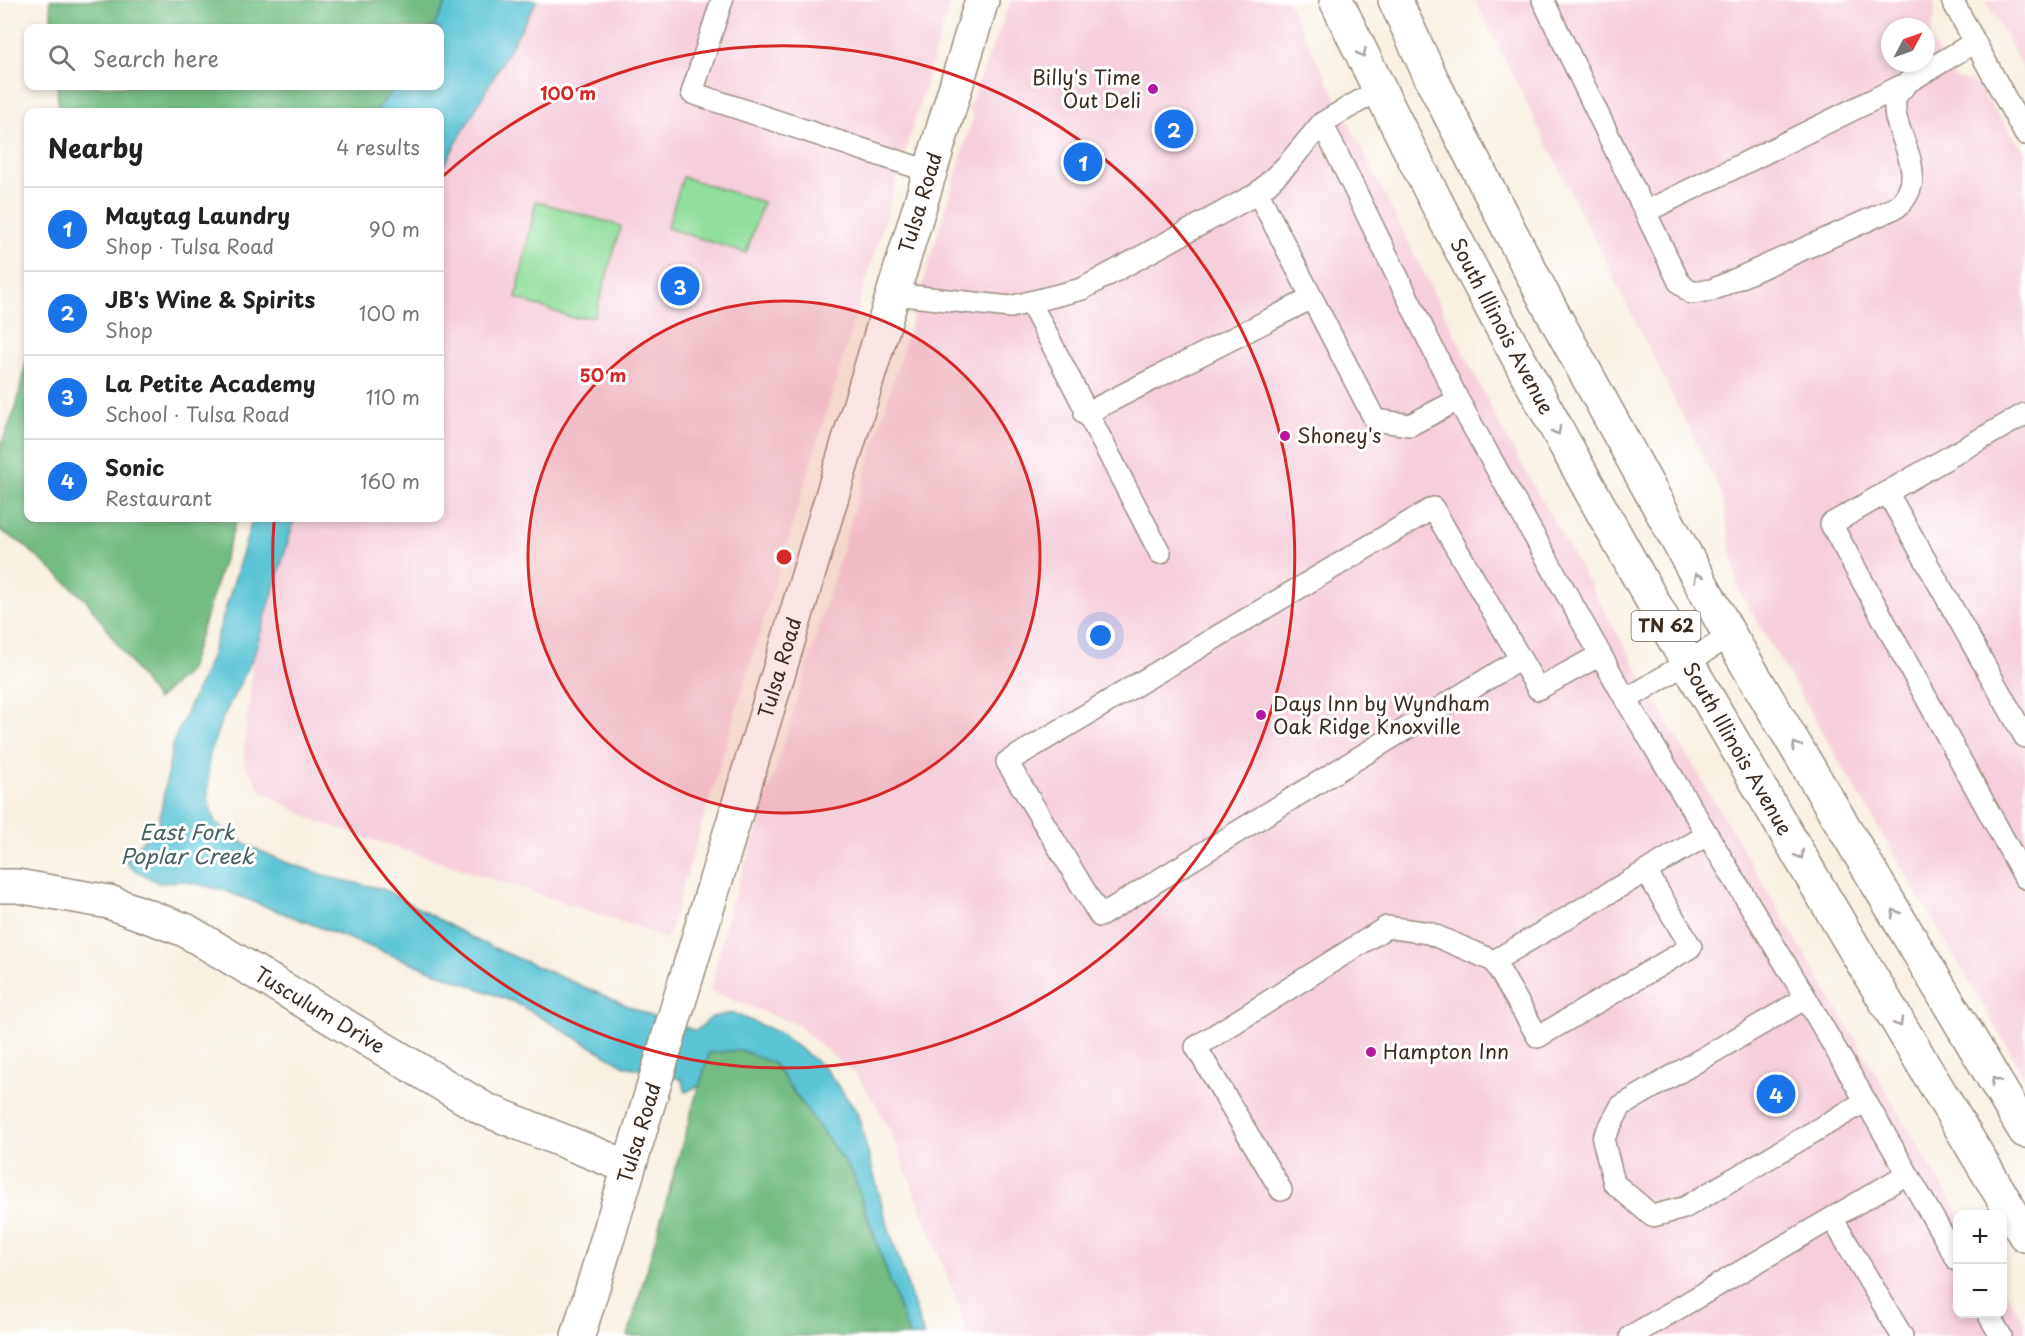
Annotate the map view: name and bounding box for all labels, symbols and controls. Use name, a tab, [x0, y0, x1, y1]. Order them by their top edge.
north arrow	[1881, 18, 1935, 72]
search box	[24, 24, 444, 90]
icon: search	[45, 41, 78, 74]
text: Search here	[93, 41, 219, 74]
one-way arrow	[1354, 46, 1366, 57]
place label: Billy's Time Out Deli	[1032, 62, 1141, 115]
text: 100 m	[540, 79, 596, 106]
marker: Billy's Time Out Deli	[1146, 82, 1160, 96]
pin: 2	[1154, 106, 1194, 152]
text: Nearby	[48, 128, 143, 167]
text: 4 results	[336, 132, 420, 162]
pin: 1	[1064, 140, 1102, 184]
street label: Tulsa Road	[890, 148, 949, 256]
text: Maytag Laundry	[105, 198, 290, 231]
text: 1	[63, 214, 72, 244]
text: 90 m	[369, 214, 420, 244]
text: Shop · Tulsa Road	[105, 231, 274, 261]
street label: South Illinois Avenue	[1443, 232, 1562, 419]
pin: 3	[660, 264, 700, 308]
text: JB's Wine & Spirits	[105, 282, 315, 315]
text: 2	[60, 298, 75, 328]
text: 100 m	[359, 298, 420, 328]
text: Shop	[105, 315, 153, 345]
text: 50 m	[580, 361, 626, 388]
text: La Petite Academy	[105, 366, 316, 399]
text: 3	[61, 382, 74, 412]
text: 110 m	[366, 382, 420, 412]
text: School · Tulsa Road	[105, 399, 290, 429]
place label: Shoney's	[1297, 420, 1381, 450]
one-way arrow	[1550, 425, 1561, 435]
marker: Shoney's	[1278, 429, 1292, 443]
text: Sonic	[105, 450, 164, 483]
text: 4	[61, 466, 74, 496]
text: 160 m	[360, 466, 420, 496]
text: Restaurant	[105, 483, 212, 513]
centre of rings	[774, 547, 794, 567]
one-way arrow	[1694, 573, 1705, 583]
road number: TN 62	[1632, 611, 1700, 641]
street label: Tulsa Road	[750, 614, 808, 722]
your location	[1086, 621, 1115, 650]
street label: South Illinois Avenue	[1676, 656, 1800, 841]
place label: Days Inn by Wyndham Oak Ridge Knoxville	[1273, 688, 1490, 741]
marker: Days Inn by Wyndham Oak Ridge Knoxville	[1254, 708, 1268, 722]
one-way arrow	[1791, 742, 1803, 752]
water label: East Fork Poplar Creek	[121, 815, 255, 871]
one-way arrow	[1793, 849, 1805, 859]
one-way arrow	[1891, 909, 1903, 919]
street label: Tusculum Drive	[249, 959, 391, 1060]
one-way arrow	[1892, 1017, 1904, 1027]
place label: Hampton Inn	[1383, 1036, 1509, 1066]
marker: Hampton Inn	[1364, 1045, 1378, 1059]
pin: 4	[1756, 1072, 1796, 1116]
one-way arrow	[1991, 1077, 2002, 1087]
street label: Tulsa Road	[609, 1079, 668, 1187]
map controls	[1953, 1210, 2007, 1318]
button: +	[1953, 1210, 2007, 1264]
button: −	[1953, 1264, 2007, 1318]

